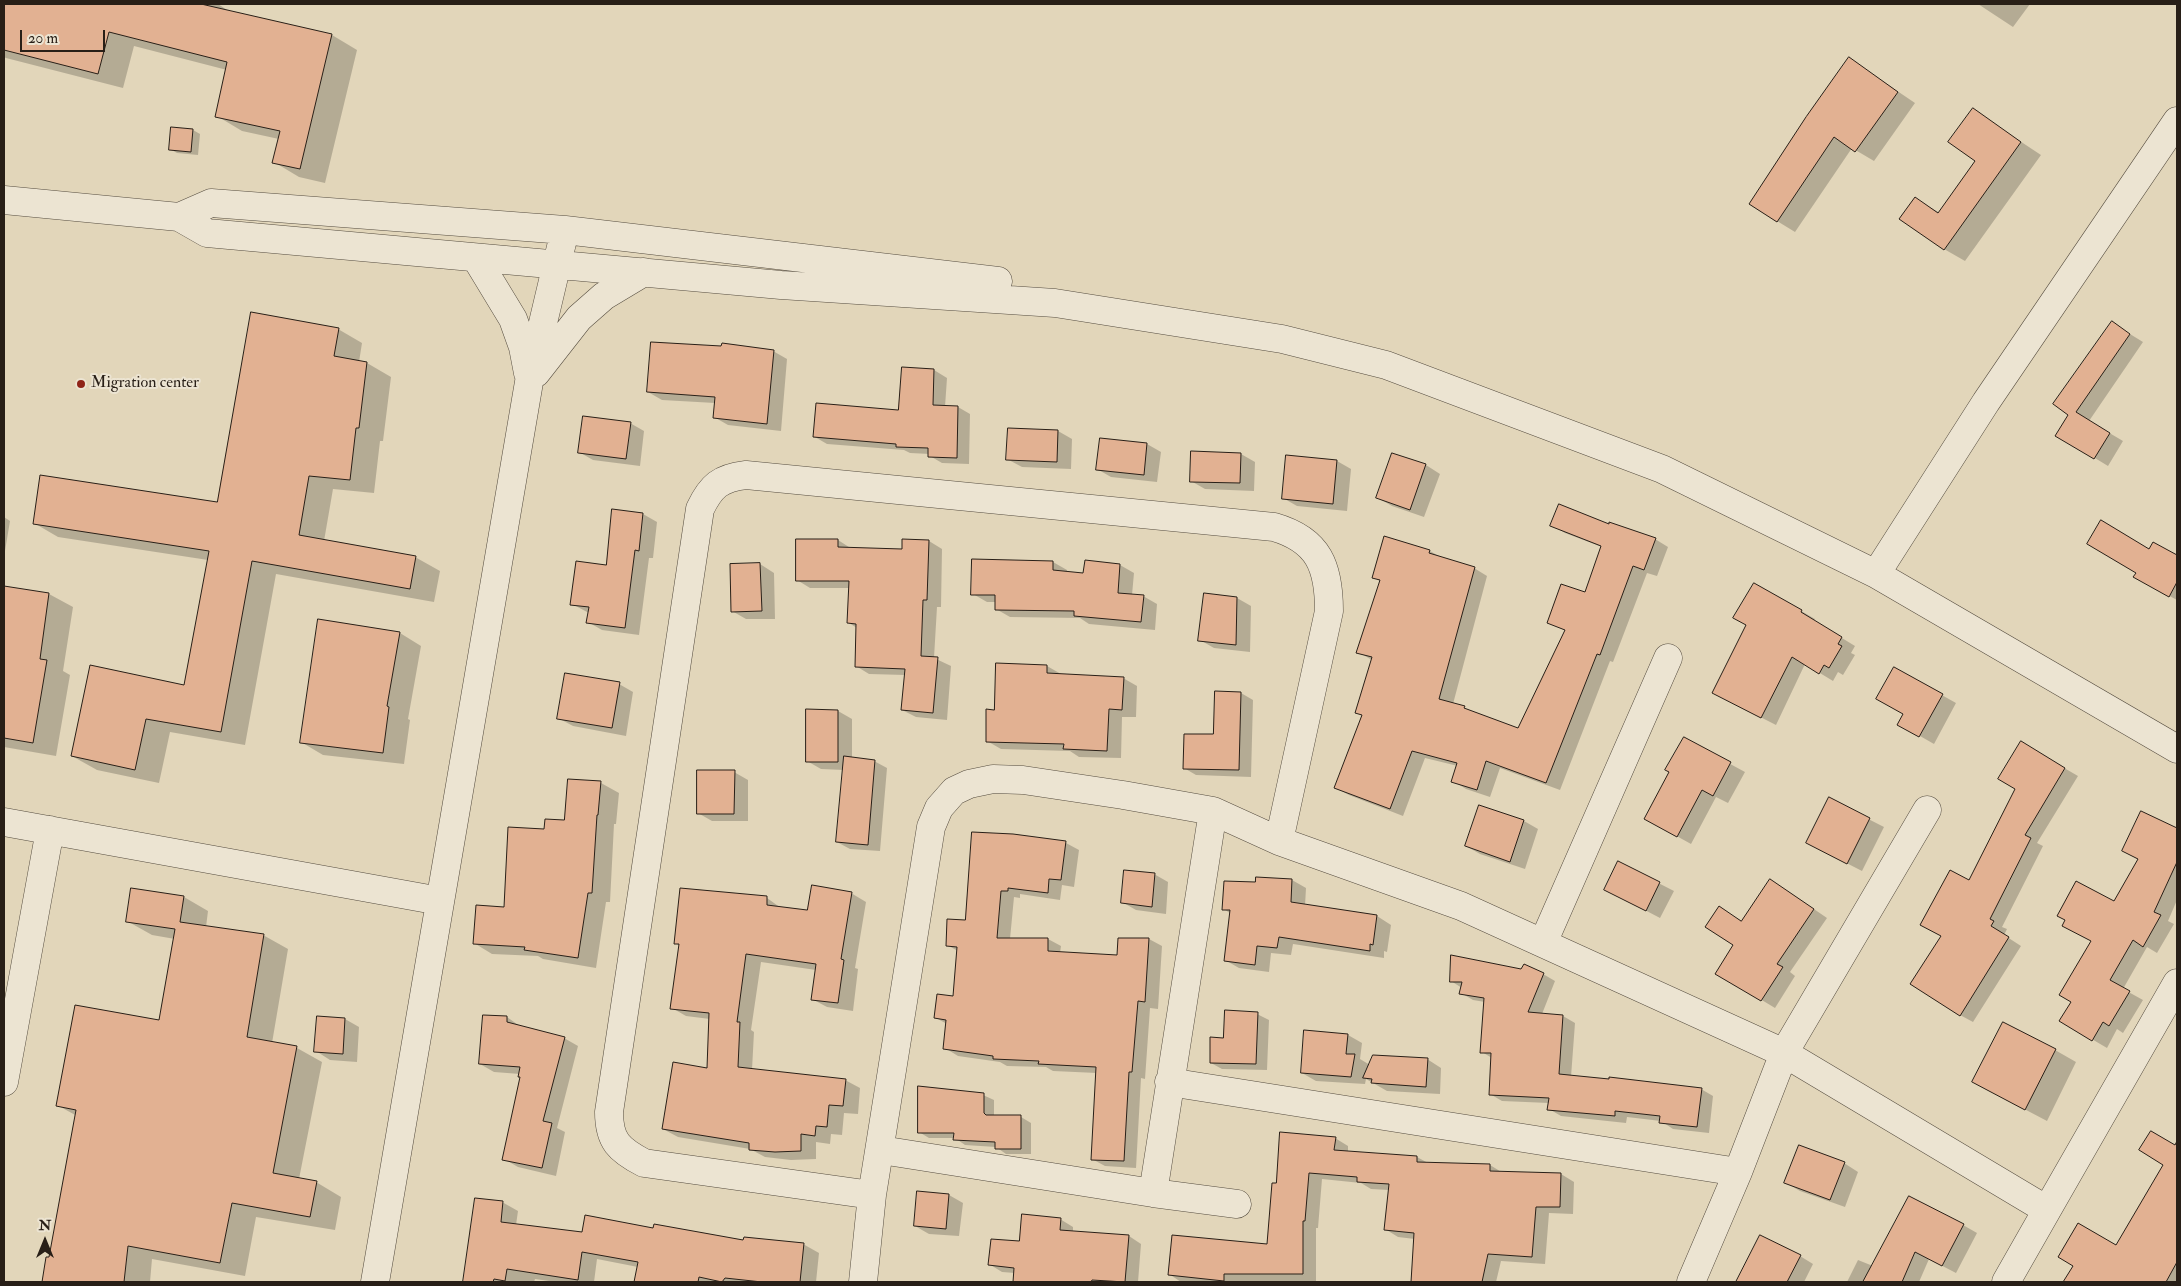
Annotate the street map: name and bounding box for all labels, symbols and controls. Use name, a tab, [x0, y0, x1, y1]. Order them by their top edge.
scale bar	[22, 20, 108, 52]
text: 20 m	[28, 29, 58, 48]
place label: Migration center	[91, 374, 199, 394]
marker: Migration center	[75, 378, 87, 390]
north arrow	[20, 1216, 70, 1266]
text: N	[39, 1217, 51, 1234]

